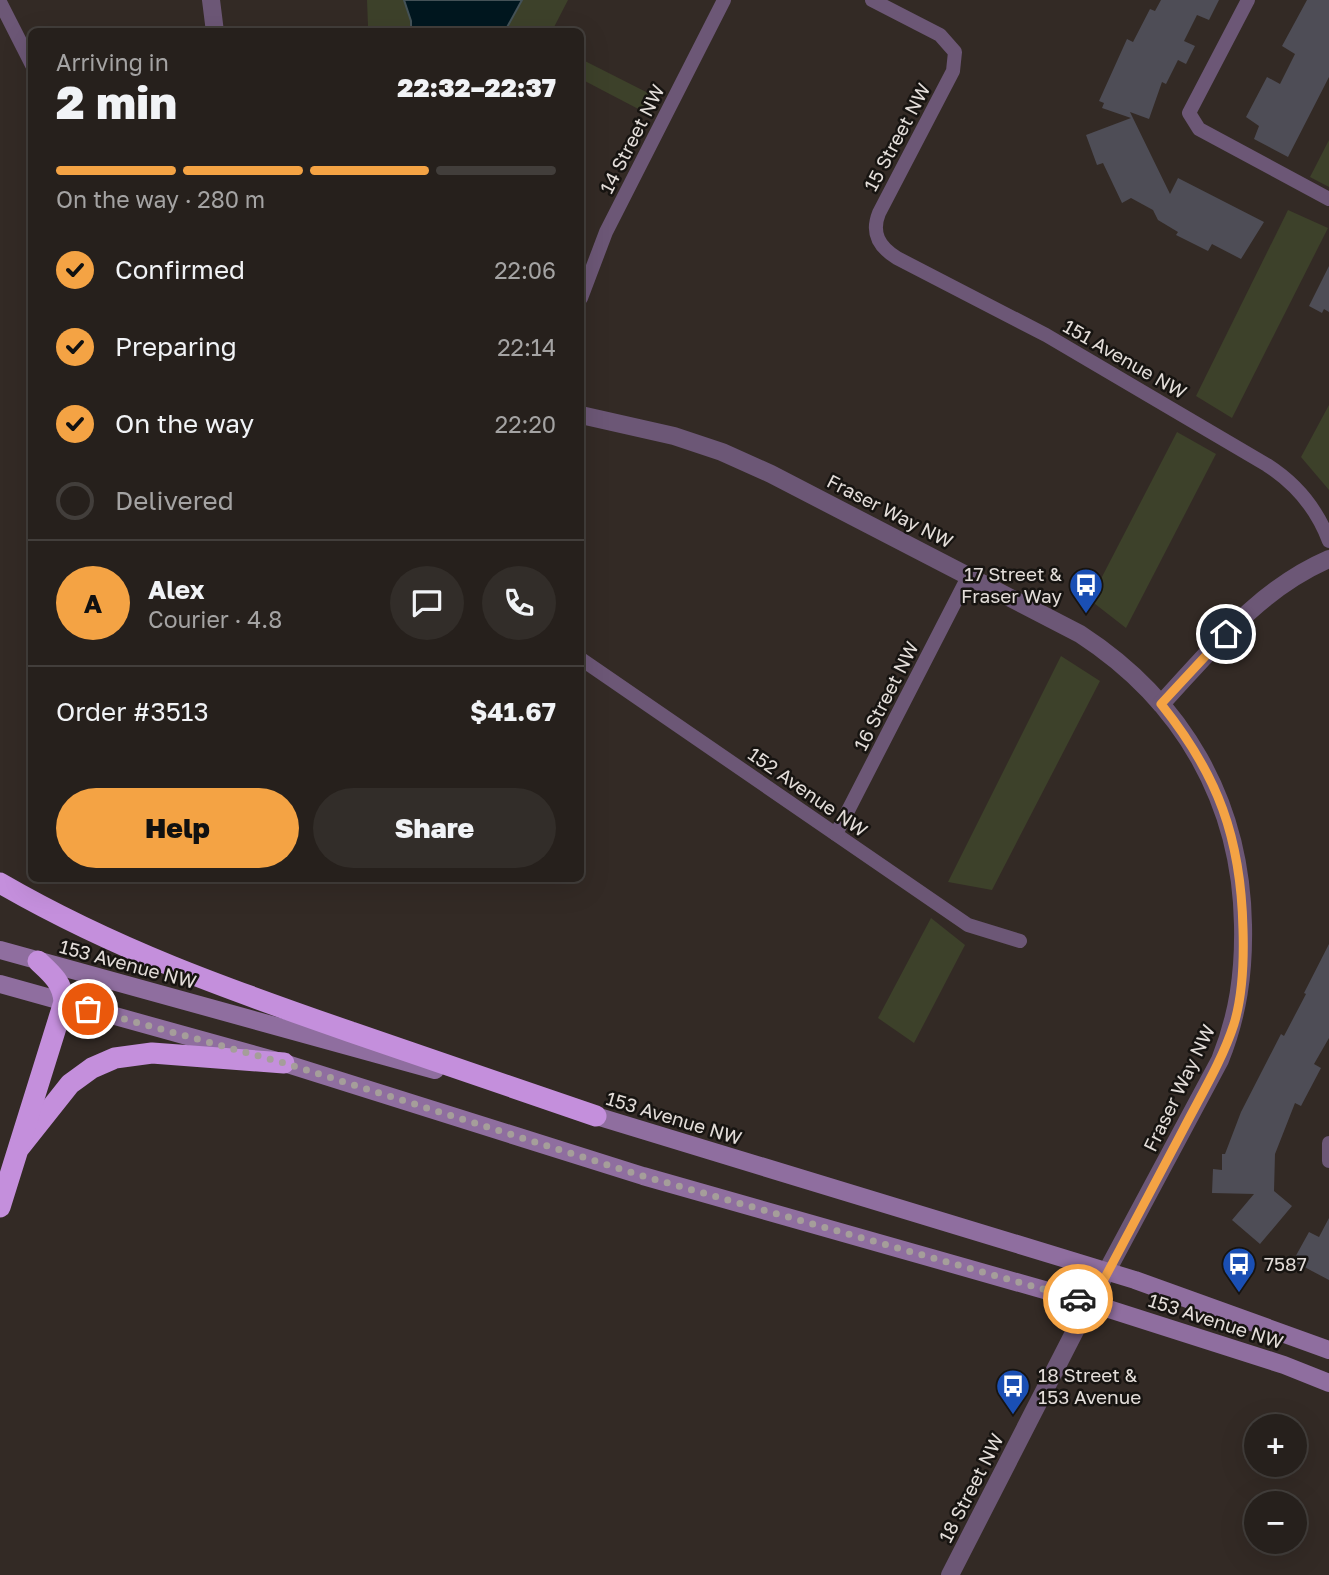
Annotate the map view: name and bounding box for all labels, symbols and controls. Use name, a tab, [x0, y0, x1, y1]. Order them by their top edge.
text: Arriving in	[56, 48, 169, 76]
text: 22:32–22:37	[397, 72, 556, 103]
text: 2 min	[56, 74, 177, 129]
street label: 15 Street NW	[859, 79, 935, 195]
street label: 14 Street NW	[594, 80, 669, 197]
text: On the way · 280 m	[56, 185, 265, 213]
icon: check	[56, 251, 94, 289]
text: Confirmed	[115, 254, 245, 285]
text: 22:06	[494, 256, 556, 284]
street label: 151 Avenue NW	[1059, 314, 1191, 403]
icon: check	[56, 328, 94, 366]
text: Preparing	[115, 331, 237, 362]
text: 22:14	[497, 333, 556, 361]
icon: check	[56, 405, 94, 443]
text: On the way	[115, 408, 254, 439]
text: 22:20	[495, 410, 556, 438]
street label: Fraser Way NW	[823, 469, 957, 552]
text: Delivered	[115, 485, 234, 516]
place label: 17 Street & Fraser Way	[961, 562, 1062, 607]
button: chat	[390, 566, 464, 640]
button: phone	[482, 566, 556, 640]
bus stop icon: 17 Street & Fraser Way	[1067, 566, 1105, 615]
text: Alex	[148, 574, 205, 605]
text: A	[84, 588, 102, 619]
pin	[1196, 604, 1256, 664]
text: Courier · 4.8	[148, 605, 282, 633]
icon: home	[1207, 615, 1245, 653]
street label: 16 Street NW	[848, 637, 923, 754]
text: Order #3513	[56, 696, 209, 727]
text: $41.67	[470, 696, 556, 727]
street label: 152 Avenue NW	[744, 742, 872, 841]
button: Help	[56, 788, 299, 868]
button: Share	[313, 788, 556, 868]
street label: 153 Avenue NW	[57, 934, 199, 993]
pin	[58, 979, 118, 1039]
icon: bag	[69, 990, 107, 1028]
street label: Fraser Way NW	[1138, 1021, 1219, 1155]
street label: 153 Avenue NW	[604, 1086, 745, 1149]
bus stop icon: 7587	[1220, 1245, 1258, 1294]
place label: 7587	[1264, 1252, 1307, 1275]
courier	[1043, 1264, 1113, 1334]
icon: car	[1059, 1280, 1097, 1318]
street label: 153 Avenue NW	[1146, 1288, 1287, 1353]
place label: 18 Street & 153 Avenue	[1038, 1363, 1141, 1408]
bus stop icon: 18 Street & 153 Avenue	[994, 1367, 1032, 1416]
map controls	[1244, 1414, 1307, 1554]
button: +	[1244, 1414, 1307, 1477]
street label: 18 Street NW	[933, 1429, 1008, 1546]
button: −	[1244, 1491, 1307, 1554]

